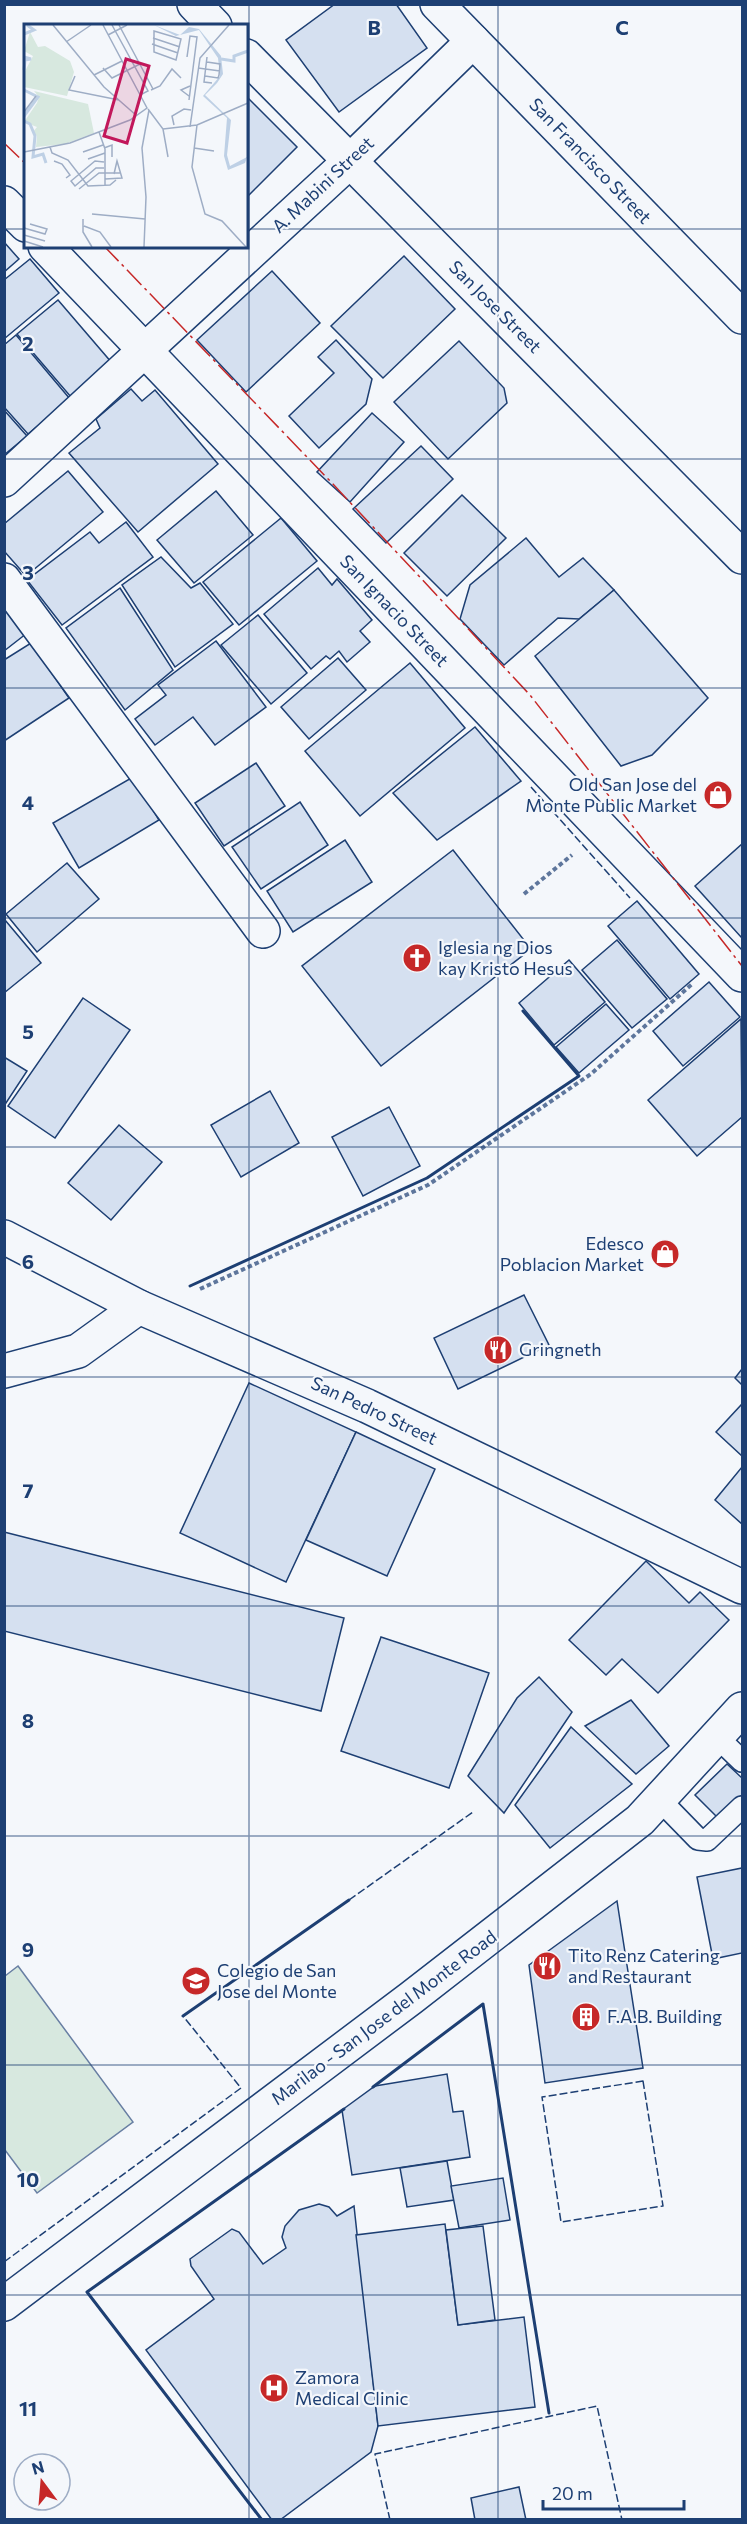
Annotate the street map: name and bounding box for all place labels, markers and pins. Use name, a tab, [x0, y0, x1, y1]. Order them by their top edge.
place label: Old San Jose del Monte Public Market	[525, 773, 697, 816]
shop icon: Old San Jose del Monte Public Market	[702, 779, 734, 811]
place label: Iglesia ng Dios kay Kristo Hesus	[438, 936, 573, 979]
church icon: Iglesia ng Dios kay Kristo Hesus	[401, 942, 433, 974]
place label: Edesco Poblacion Market	[500, 1232, 644, 1275]
shop icon: Edesco Poblacion Market	[649, 1238, 681, 1270]
restaurant icon: Gringneth	[482, 1334, 514, 1366]
place label: Gringneth	[519, 1338, 601, 1360]
place label: Tito Renz Catering and Restaurant	[568, 1944, 720, 1987]
restaurant icon: Tito Renz Catering and Restaurant	[531, 1950, 563, 1982]
place label: Colegio de San Jose del Monte	[217, 1959, 337, 2002]
school or university icon: Colegio de San Jose del Monte	[180, 1965, 212, 1997]
building icon: F.A.B. Building	[570, 2001, 602, 2033]
place label: F.A.B. Building	[607, 2005, 722, 2027]
place label: Zamora Medical Clinic	[295, 2366, 409, 2409]
hospital icon: Zamora Medical Clinic	[258, 2372, 290, 2404]

